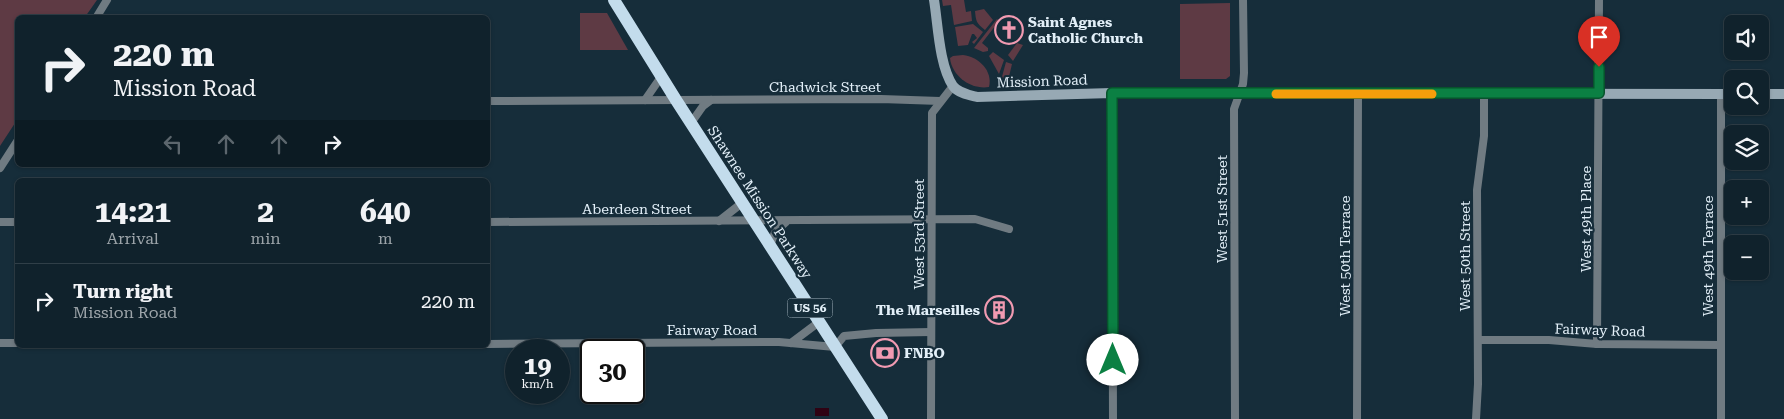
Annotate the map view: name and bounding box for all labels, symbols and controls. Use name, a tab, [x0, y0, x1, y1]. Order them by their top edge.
place label: Saint Agnes Catholic Church	[1028, 14, 1144, 46]
church icon: Saint Agnes Catholic Church	[994, 15, 1024, 45]
map controls	[1724, 15, 1769, 280]
button: sound	[1724, 15, 1769, 60]
pin	[1578, 16, 1620, 67]
icon: arrive	[1585, 23, 1613, 51]
text: 220 m	[113, 34, 214, 75]
icon: right	[30, 35, 95, 100]
button: search	[1724, 70, 1769, 115]
street label: Mission Road	[996, 71, 1088, 91]
text: Mission Road	[113, 76, 256, 101]
street label: Chadwick Street	[769, 79, 881, 95]
street label: Shawnee Mission Parkway	[705, 123, 816, 282]
button: layers	[1724, 125, 1769, 170]
icon: left	[159, 130, 187, 158]
icon: ahead	[212, 130, 240, 158]
icon: ahead	[265, 130, 293, 158]
icon: right	[318, 130, 346, 158]
street label: West 51st Street	[1214, 155, 1230, 263]
street label: West 49th Place	[1578, 165, 1594, 272]
street label: West 53rd Street	[911, 179, 927, 289]
button: +	[1724, 180, 1769, 225]
text: 14:21	[94, 194, 171, 229]
text: 2	[257, 194, 274, 229]
text: 640	[360, 194, 410, 229]
street label: West 50th Terrace	[1337, 195, 1353, 316]
street label: West 49th Terrace	[1700, 195, 1716, 316]
street label: Aberdeen Street	[582, 201, 692, 217]
street label: West 50th Street	[1457, 201, 1473, 311]
text: Arrival	[107, 229, 159, 248]
text: min	[251, 229, 281, 248]
text: m	[378, 229, 393, 248]
button: −	[1724, 235, 1769, 280]
text: Turn right	[73, 280, 173, 303]
icon: right	[30, 287, 58, 315]
text: 220 m	[421, 290, 475, 313]
building icon: The Marseilles	[984, 295, 1014, 325]
road number: US 56	[788, 298, 832, 318]
place label: The Marseilles	[876, 302, 980, 318]
text: Mission Road	[73, 303, 177, 322]
street label: Fairway Road	[1554, 320, 1646, 340]
street label: Fairway Road	[667, 322, 757, 338]
position arrow	[1086, 333, 1138, 385]
bank icon: FNBO	[870, 338, 900, 368]
speed limit sign: 30	[580, 339, 645, 404]
place label: FNBO	[904, 345, 945, 361]
text: 19	[523, 351, 552, 380]
text: km/h	[521, 377, 554, 391]

